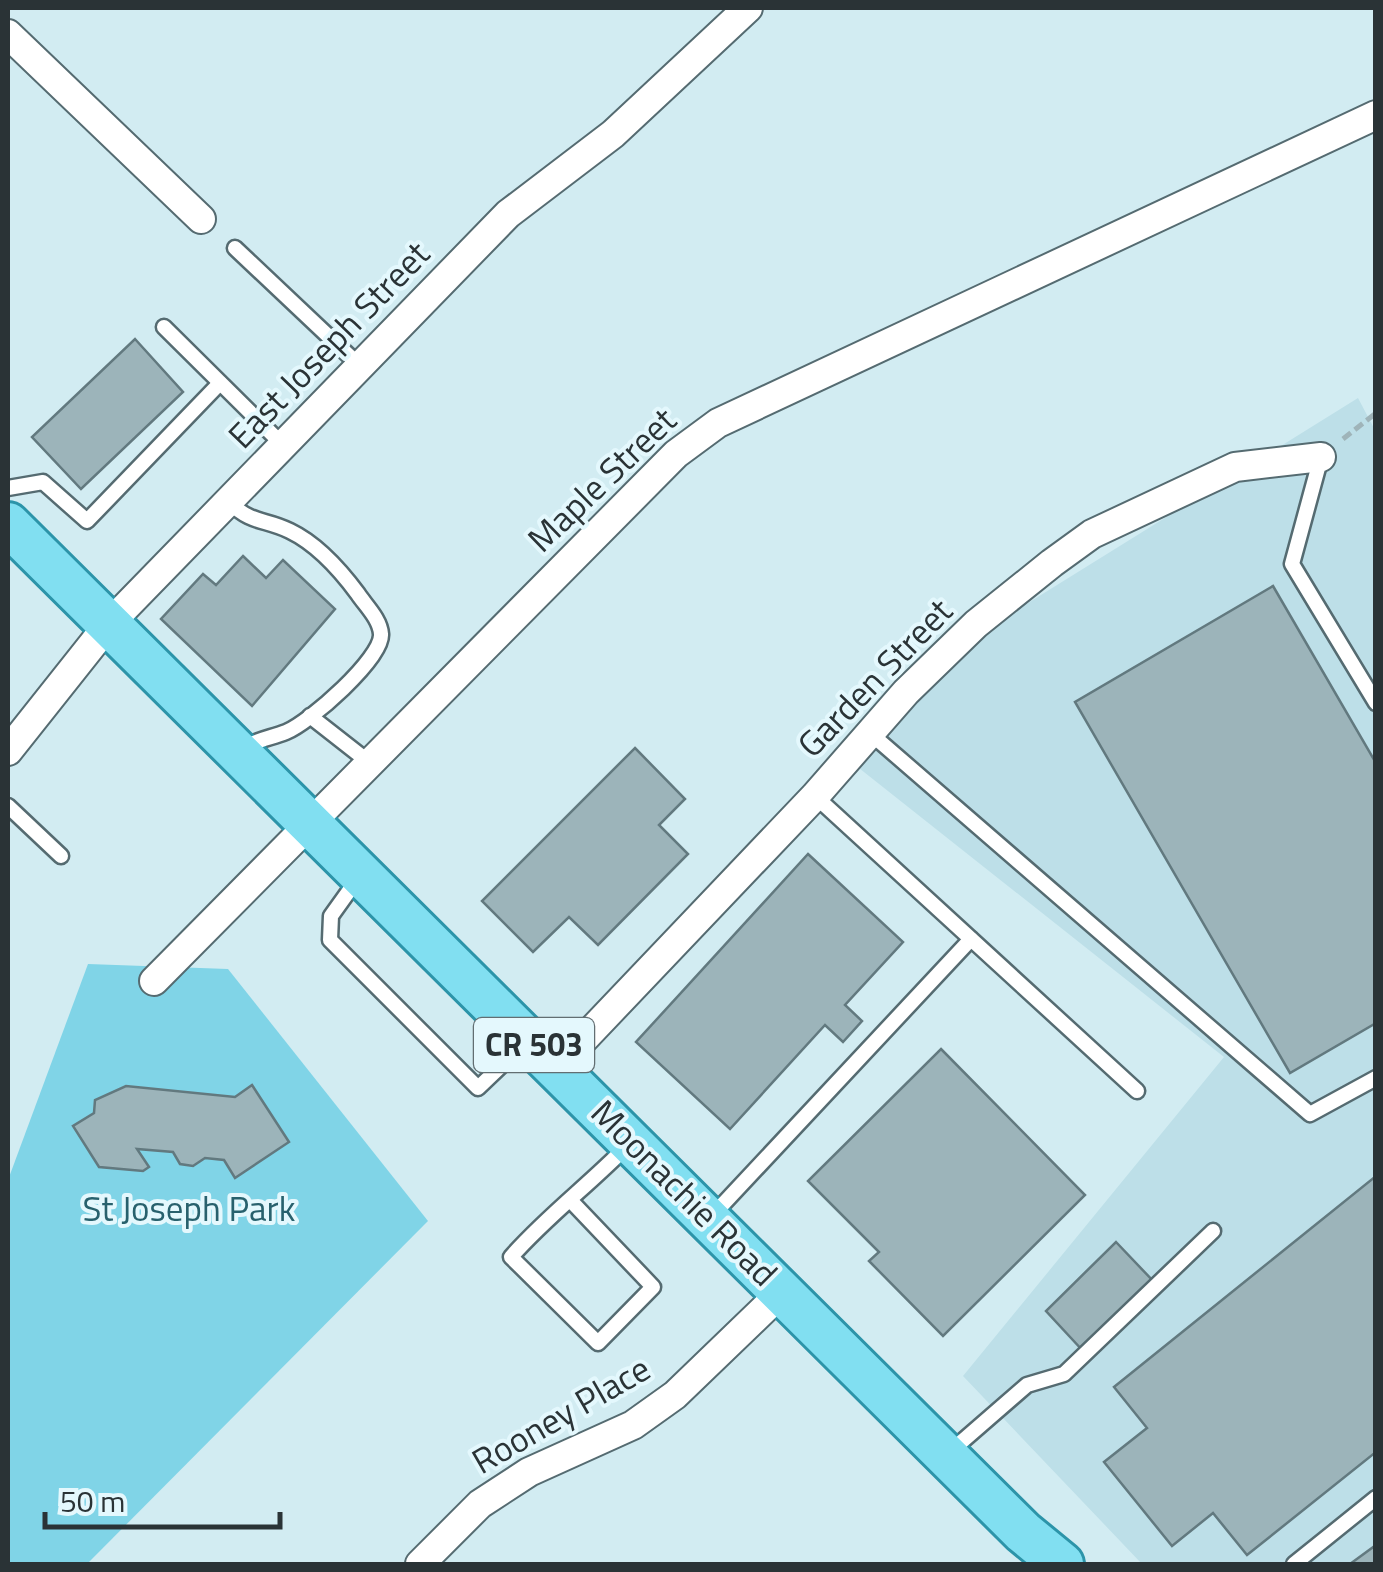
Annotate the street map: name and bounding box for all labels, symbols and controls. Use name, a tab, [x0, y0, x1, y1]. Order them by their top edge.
street label: East Joseph Street	[215, 228, 442, 460]
street label: Maple Street	[515, 394, 688, 564]
street label: Garden Street	[784, 585, 964, 769]
road number: CR 503	[474, 1018, 594, 1072]
street label: Moonachie Road	[579, 1086, 791, 1298]
park label: St Joseph Park	[83, 1181, 296, 1235]
street label: Rooney Place	[461, 1341, 660, 1487]
scale bar	[45, 1467, 280, 1529]
text: 50 m	[60, 1478, 125, 1524]

